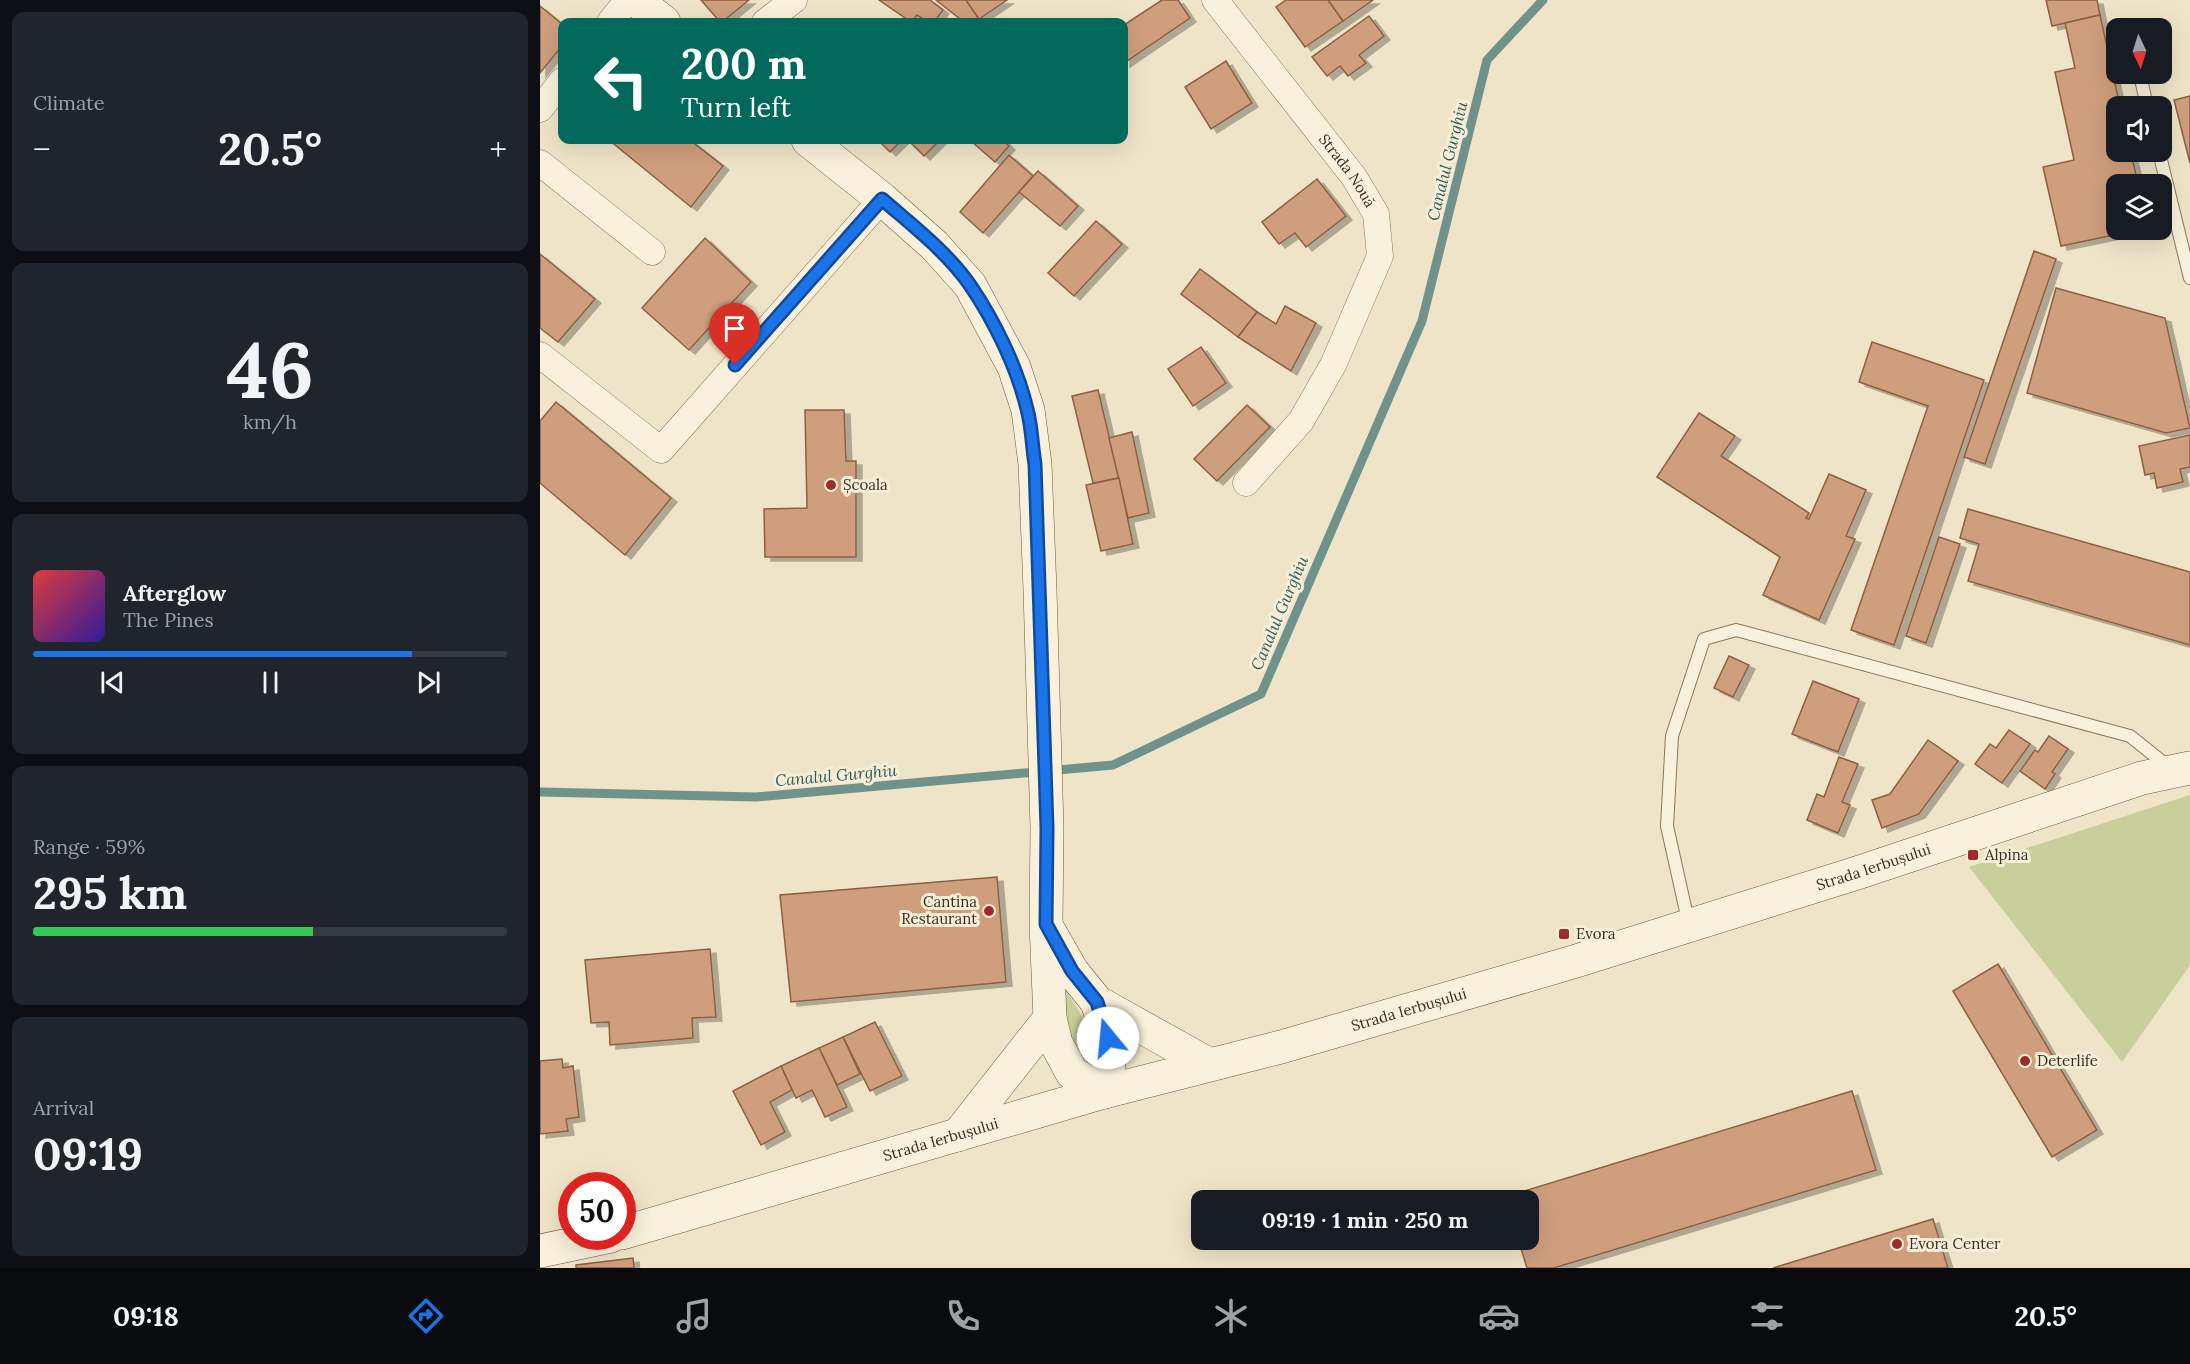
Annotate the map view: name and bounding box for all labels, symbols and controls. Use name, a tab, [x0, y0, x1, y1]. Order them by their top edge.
north arrow	[2106, 18, 2172, 84]
map controls	[2106, 18, 2172, 240]
text: 200 m	[681, 37, 807, 91]
icon: left	[582, 42, 660, 120]
text: Climate	[33, 90, 105, 115]
text: Turn left	[681, 90, 791, 124]
button: sound	[2106, 96, 2172, 162]
water label: Canalul Gurghiu	[1423, 99, 1472, 223]
text: 20.5°	[218, 120, 322, 177]
text: −	[33, 128, 51, 170]
text: +	[489, 128, 507, 170]
street label: Strada Nouă	[1315, 130, 1380, 211]
button: layers	[2106, 174, 2172, 240]
pin	[709, 303, 760, 365]
icon: arrive	[718, 312, 751, 345]
text: 46	[226, 320, 314, 419]
text: km/h	[243, 409, 297, 434]
place label: Școala	[843, 475, 888, 494]
marker: Școala	[824, 478, 838, 492]
water label: Canalul Gurghiu	[1246, 552, 1312, 673]
text: Afterglow	[123, 579, 226, 607]
text: The Pines	[123, 607, 214, 632]
icon: previous	[96, 666, 129, 699]
icon: pause	[254, 666, 287, 699]
icon: next	[412, 666, 445, 699]
water label: Canalul Gurghiu	[774, 760, 898, 790]
text: Range · 59%	[33, 834, 145, 859]
street label: Strada Ierbușului	[1814, 839, 1933, 894]
place label: Alpina	[1984, 845, 2029, 864]
marker: Alpina	[1966, 848, 1980, 862]
text: 295 km	[33, 864, 187, 921]
place label: Cantina Restaurant	[901, 892, 977, 928]
marker: Cantina Restaurant	[982, 904, 996, 918]
place label: Evora	[1576, 924, 1616, 943]
marker: Evora	[1557, 927, 1571, 941]
street label: Strada Ierbușului	[1349, 984, 1469, 1035]
position arrow	[1076, 1006, 1140, 1070]
place label: Deterlife	[2037, 1051, 2098, 1070]
marker: Deterlife	[2018, 1054, 2032, 1068]
text: Arrival	[33, 1095, 94, 1120]
street label: Strada Ierbușului	[881, 1113, 1000, 1165]
text: 09:19	[33, 1125, 143, 1182]
speed limit sign: 50	[558, 1172, 636, 1250]
text: 09:19 · 1 min · 250 m	[1262, 1206, 1468, 1234]
place label: Evora Center	[1909, 1234, 2001, 1253]
marker: Evora Center	[1890, 1237, 1904, 1251]
icon: directions	[405, 1295, 447, 1337]
icon: music	[673, 1295, 715, 1337]
icon: phone	[942, 1295, 984, 1337]
icon: climate	[1210, 1295, 1252, 1337]
icon: car	[1478, 1295, 1520, 1337]
icon: filters	[1746, 1295, 1788, 1337]
text: 09:18	[113, 1299, 179, 1333]
text: 20.5°	[2015, 1299, 2077, 1333]

